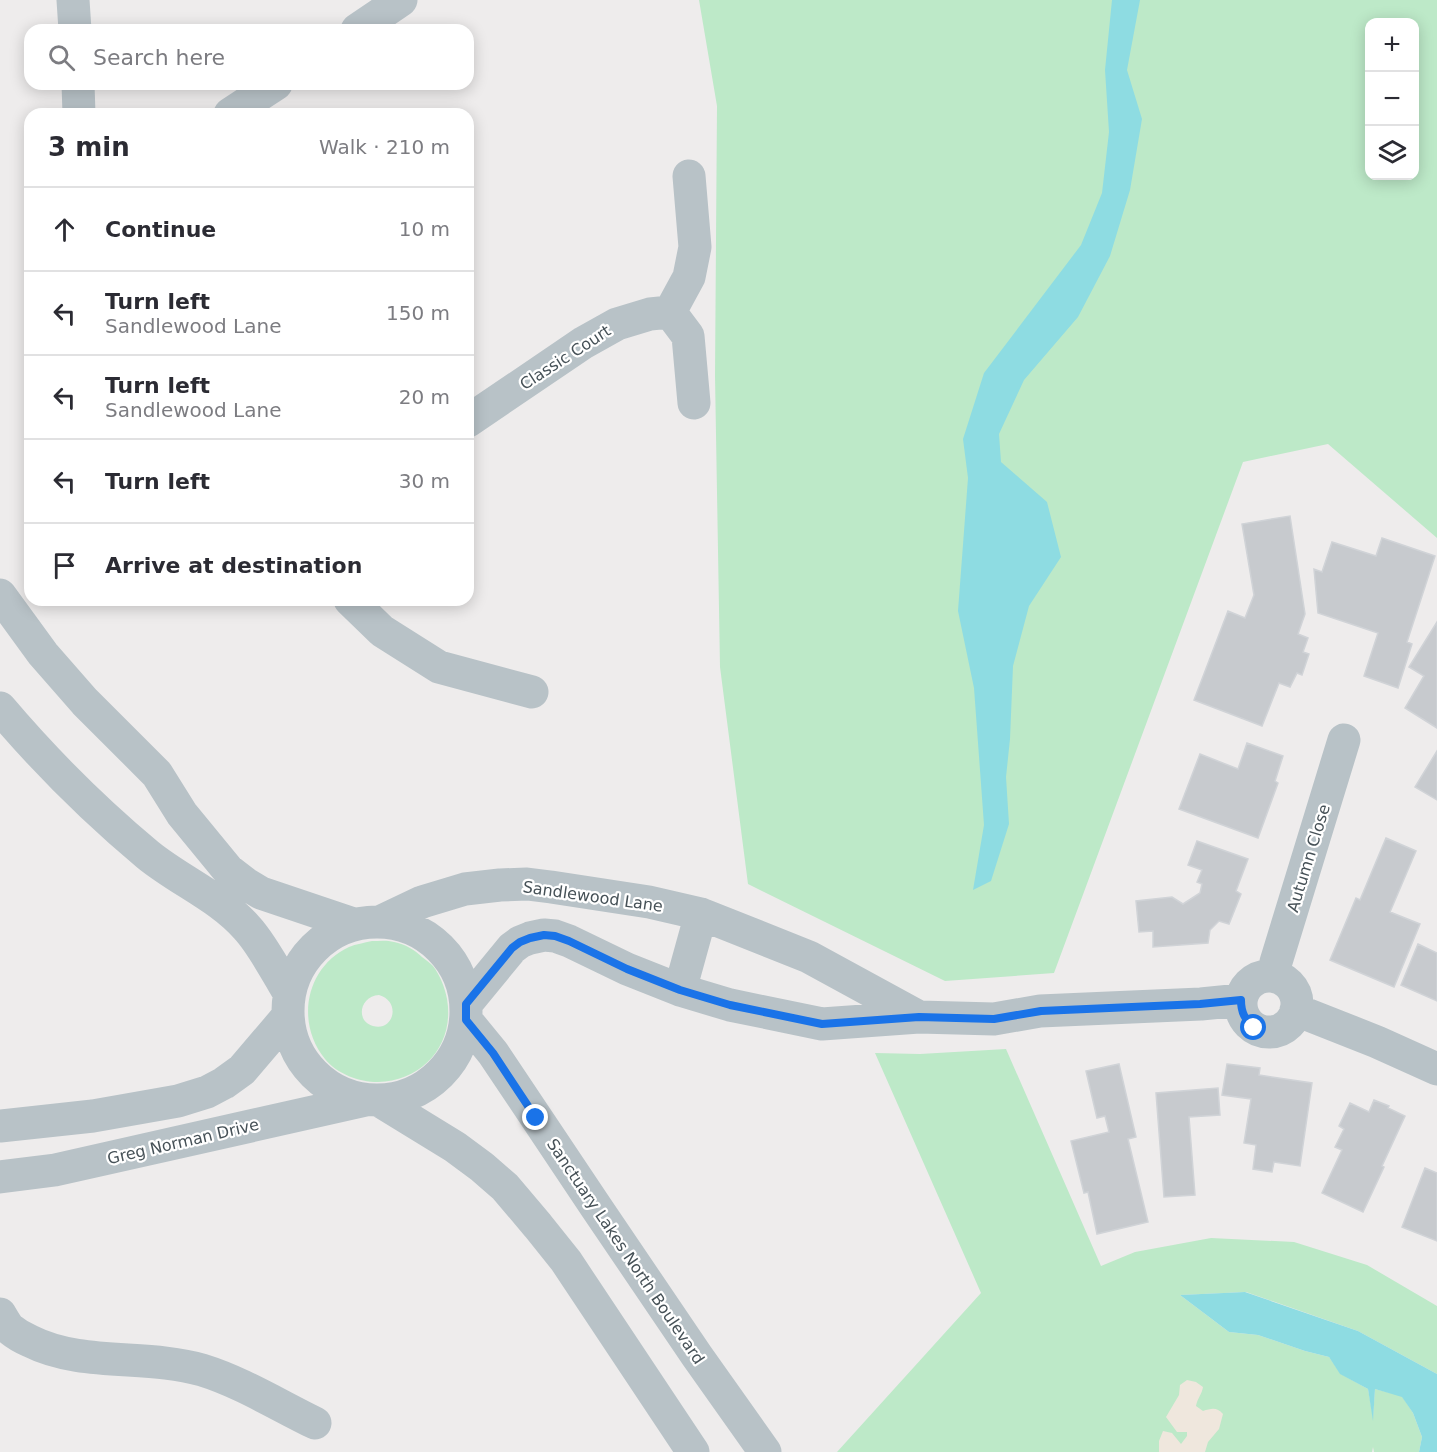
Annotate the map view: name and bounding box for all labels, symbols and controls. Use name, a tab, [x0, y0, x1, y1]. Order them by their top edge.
map controls	[1365, 18, 1419, 180]
button: +	[1365, 18, 1419, 72]
search box	[24, 24, 474, 90]
icon: search	[45, 41, 78, 74]
text: Search here	[93, 45, 225, 70]
button: −	[1365, 72, 1419, 126]
button: layers	[1365, 126, 1419, 180]
text: 3 min	[48, 132, 130, 162]
text: Walk · 210 m	[319, 135, 450, 159]
icon: ahead	[48, 213, 81, 246]
text: Continue	[105, 217, 216, 242]
text: 10 m	[399, 217, 450, 241]
text: Turn left	[105, 289, 210, 314]
icon: left	[48, 297, 81, 330]
text: 150 m	[386, 301, 450, 325]
text: Sandlewood Lane	[105, 314, 281, 338]
street label: Classic Court	[516, 321, 614, 394]
text: Turn left	[105, 373, 210, 398]
icon: left	[48, 381, 81, 414]
text: 20 m	[399, 385, 450, 409]
text: Sandlewood Lane	[105, 398, 281, 422]
icon: left	[48, 465, 81, 498]
text: Turn left	[105, 469, 210, 494]
text: 30 m	[399, 469, 450, 493]
icon: arrive	[48, 549, 81, 582]
text: Arrive at destination	[105, 553, 362, 578]
street label: Autumn Close	[1283, 802, 1334, 914]
street label: Sandlewood Lane	[522, 877, 664, 916]
route start	[1240, 1014, 1266, 1040]
route end	[522, 1104, 548, 1130]
street label: Greg Norman Drive	[105, 1115, 261, 1168]
street label: Sanctuary Lakes North Boulevard	[543, 1135, 708, 1368]

